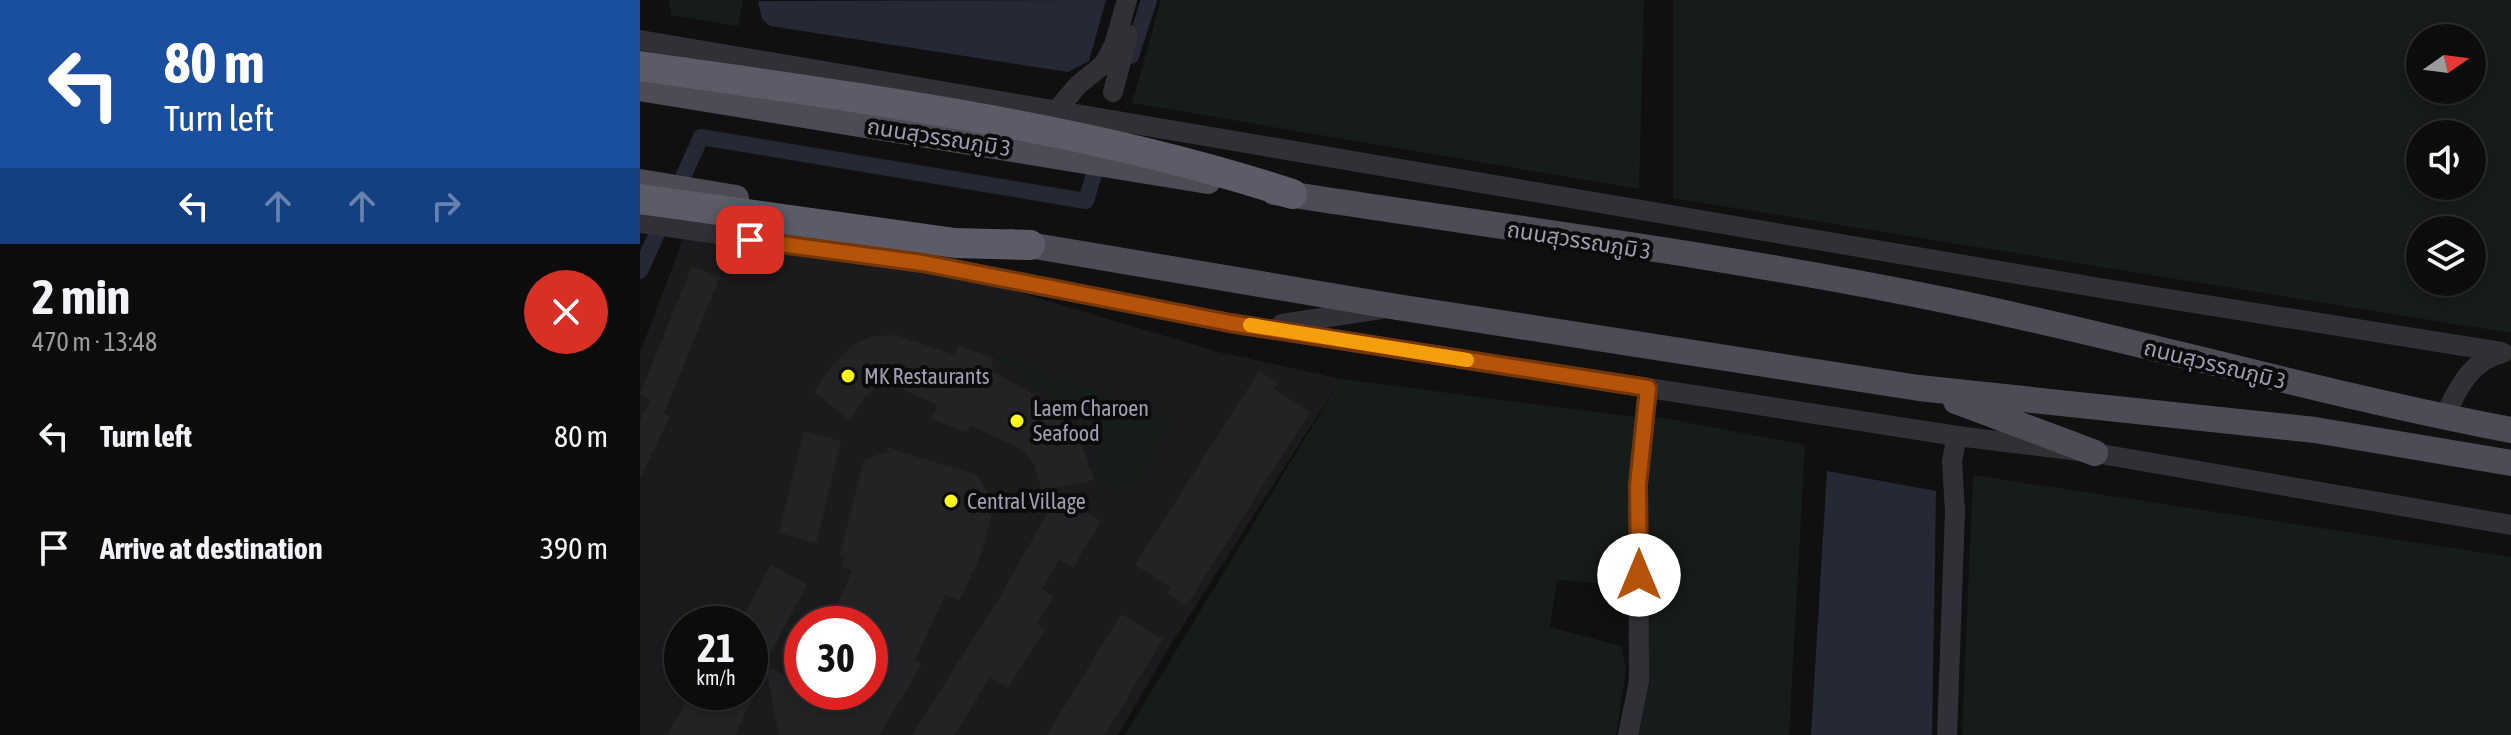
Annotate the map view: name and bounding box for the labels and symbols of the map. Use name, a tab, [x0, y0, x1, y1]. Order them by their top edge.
north arrow	[2406, 24, 2486, 104]
street label: ถนนสุวรรณภูมิ 3	[865, 113, 1013, 162]
pin	[716, 206, 784, 274]
street label: ถนนสุวรรณภูมิ 3	[1505, 216, 1653, 265]
street label: ถนนสุวรรณภูมิ 3	[2141, 334, 2289, 395]
place label: MK Restaurants	[864, 363, 990, 389]
marker: MK Restaurants	[839, 367, 857, 385]
place label: Laem Charoen Seafood	[1033, 395, 1149, 446]
marker: Laem Charoen Seafood	[1008, 412, 1026, 430]
place label: Central Village	[967, 488, 1086, 514]
marker: Central Village	[942, 492, 960, 510]
position arrow	[1597, 533, 1681, 617]
speed limit sign: 30	[784, 606, 888, 710]

